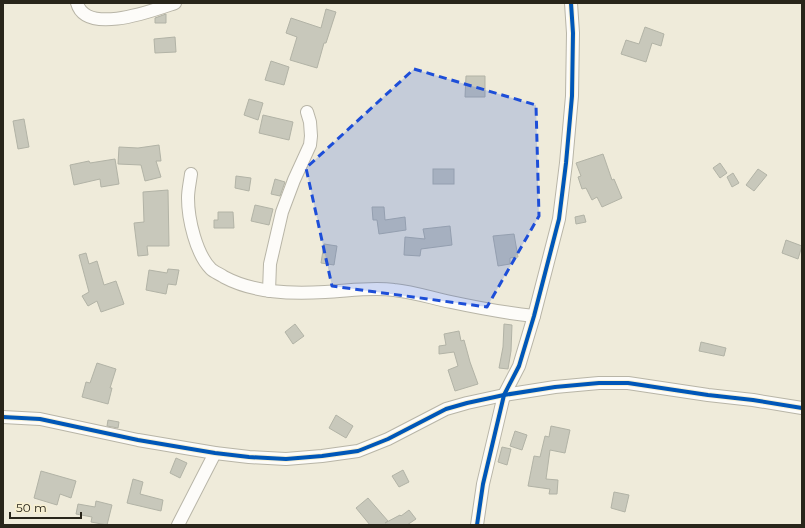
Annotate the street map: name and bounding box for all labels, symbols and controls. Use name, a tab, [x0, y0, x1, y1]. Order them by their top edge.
scale bar	[10, 494, 81, 520]
text: 50 m	[16, 500, 47, 515]

